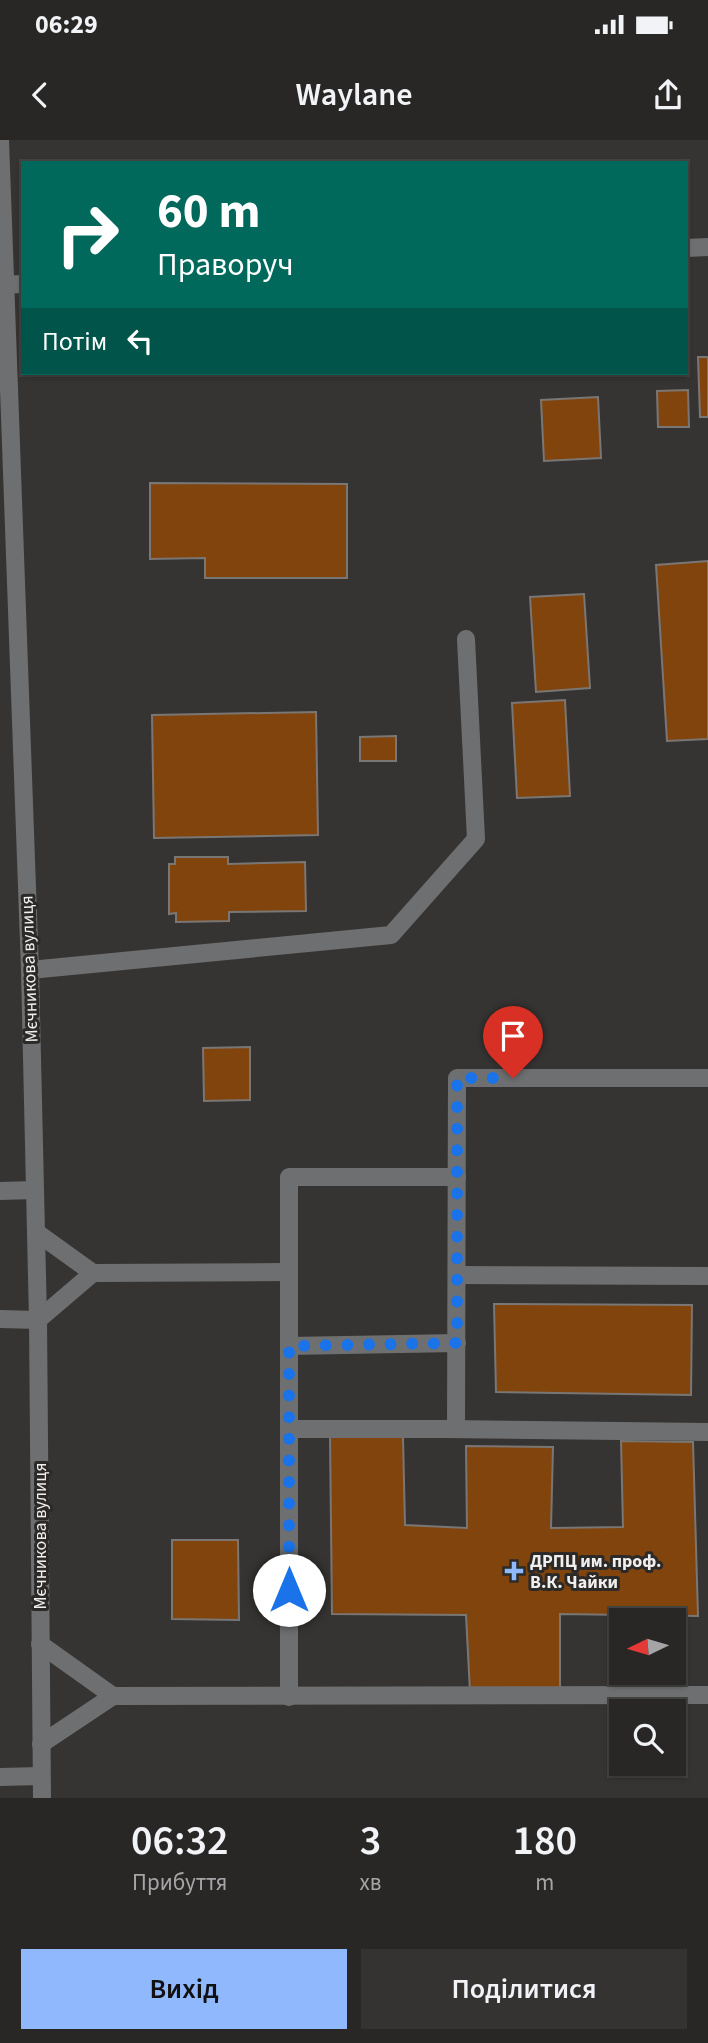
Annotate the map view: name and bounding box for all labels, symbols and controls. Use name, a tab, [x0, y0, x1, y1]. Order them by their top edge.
text: 06:29	[35, 6, 98, 43]
text: Waylane	[296, 72, 412, 118]
icon: back	[21, 76, 59, 114]
icon: share	[649, 76, 687, 114]
text: 60 m	[157, 177, 261, 247]
icon: right	[42, 189, 133, 280]
text: Праворуч	[157, 242, 294, 288]
icon: left	[121, 322, 159, 360]
text: Потім	[42, 323, 107, 360]
street label: Мєчникова вулиця	[14, 895, 45, 1043]
pin	[483, 1006, 543, 1078]
icon: arrive	[494, 1017, 532, 1055]
street label: Мєчникова вулиця	[28, 1462, 53, 1610]
place label: ДРПЦ им. проф. В.К. Чайки	[530, 1549, 662, 1595]
position arrow	[252, 1553, 326, 1627]
marker: ДРПЦ им. проф. В.К. Чайки	[504, 1561, 524, 1581]
north arrow	[609, 1608, 686, 1685]
map controls	[609, 1608, 686, 1776]
button: search	[609, 1699, 686, 1776]
text: 06:32	[131, 1811, 229, 1871]
text: 3	[360, 1811, 381, 1871]
text: 180	[512, 1811, 577, 1871]
text: Прибуття	[132, 1866, 227, 1899]
text: хв	[360, 1866, 382, 1899]
text: m	[535, 1866, 554, 1899]
button: Вихід	[21, 1949, 347, 2029]
button: Поділитися	[361, 1949, 687, 2029]

